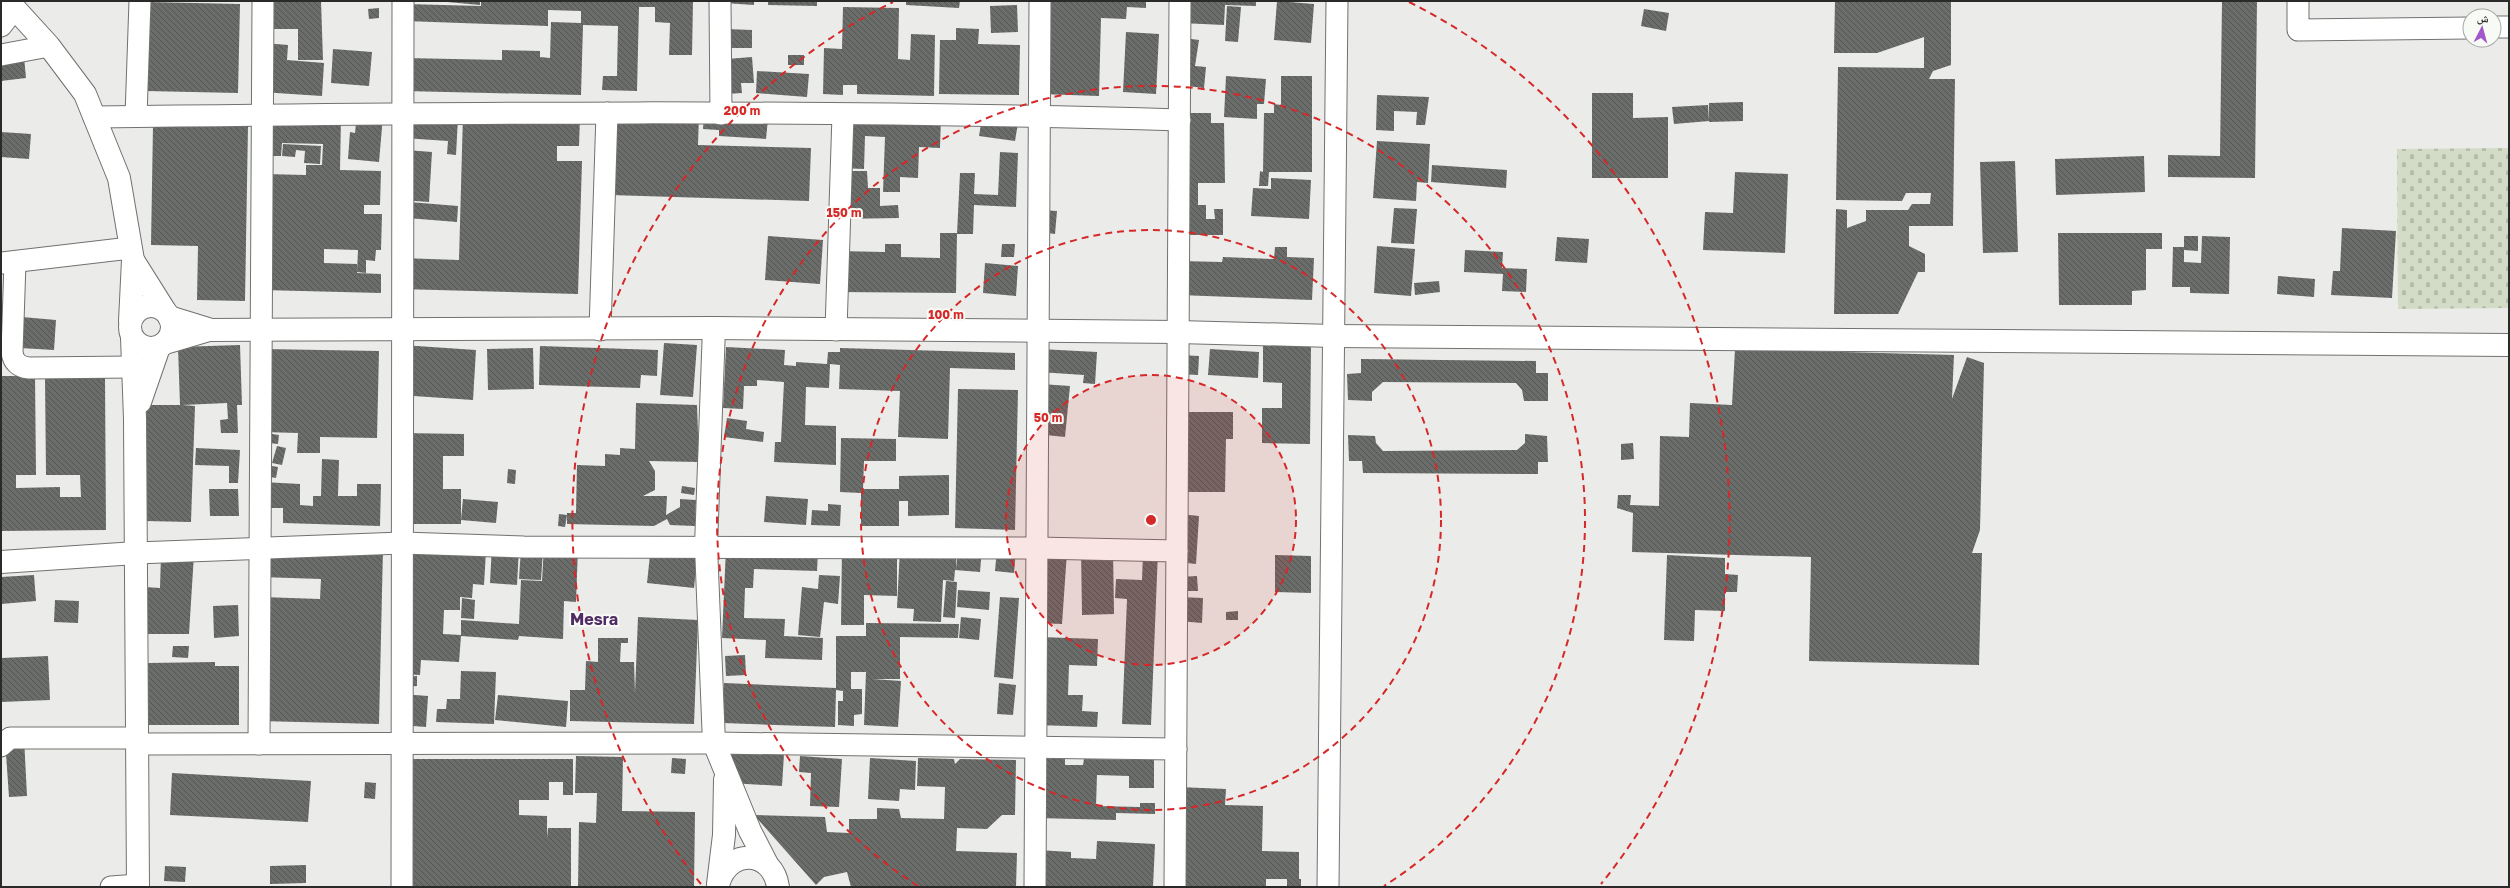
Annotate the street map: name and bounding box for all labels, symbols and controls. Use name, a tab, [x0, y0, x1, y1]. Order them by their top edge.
north arrow	[2462, 8, 2502, 48]
text: ش	[2476, 10, 2490, 27]
text: 200 m	[724, 103, 760, 118]
text: 150 m	[827, 205, 861, 220]
text: 100 m	[928, 307, 964, 322]
text: 50 m	[1034, 410, 1062, 425]
centre of rings	[1144, 513, 1158, 527]
district label: Mesra	[570, 609, 618, 629]

